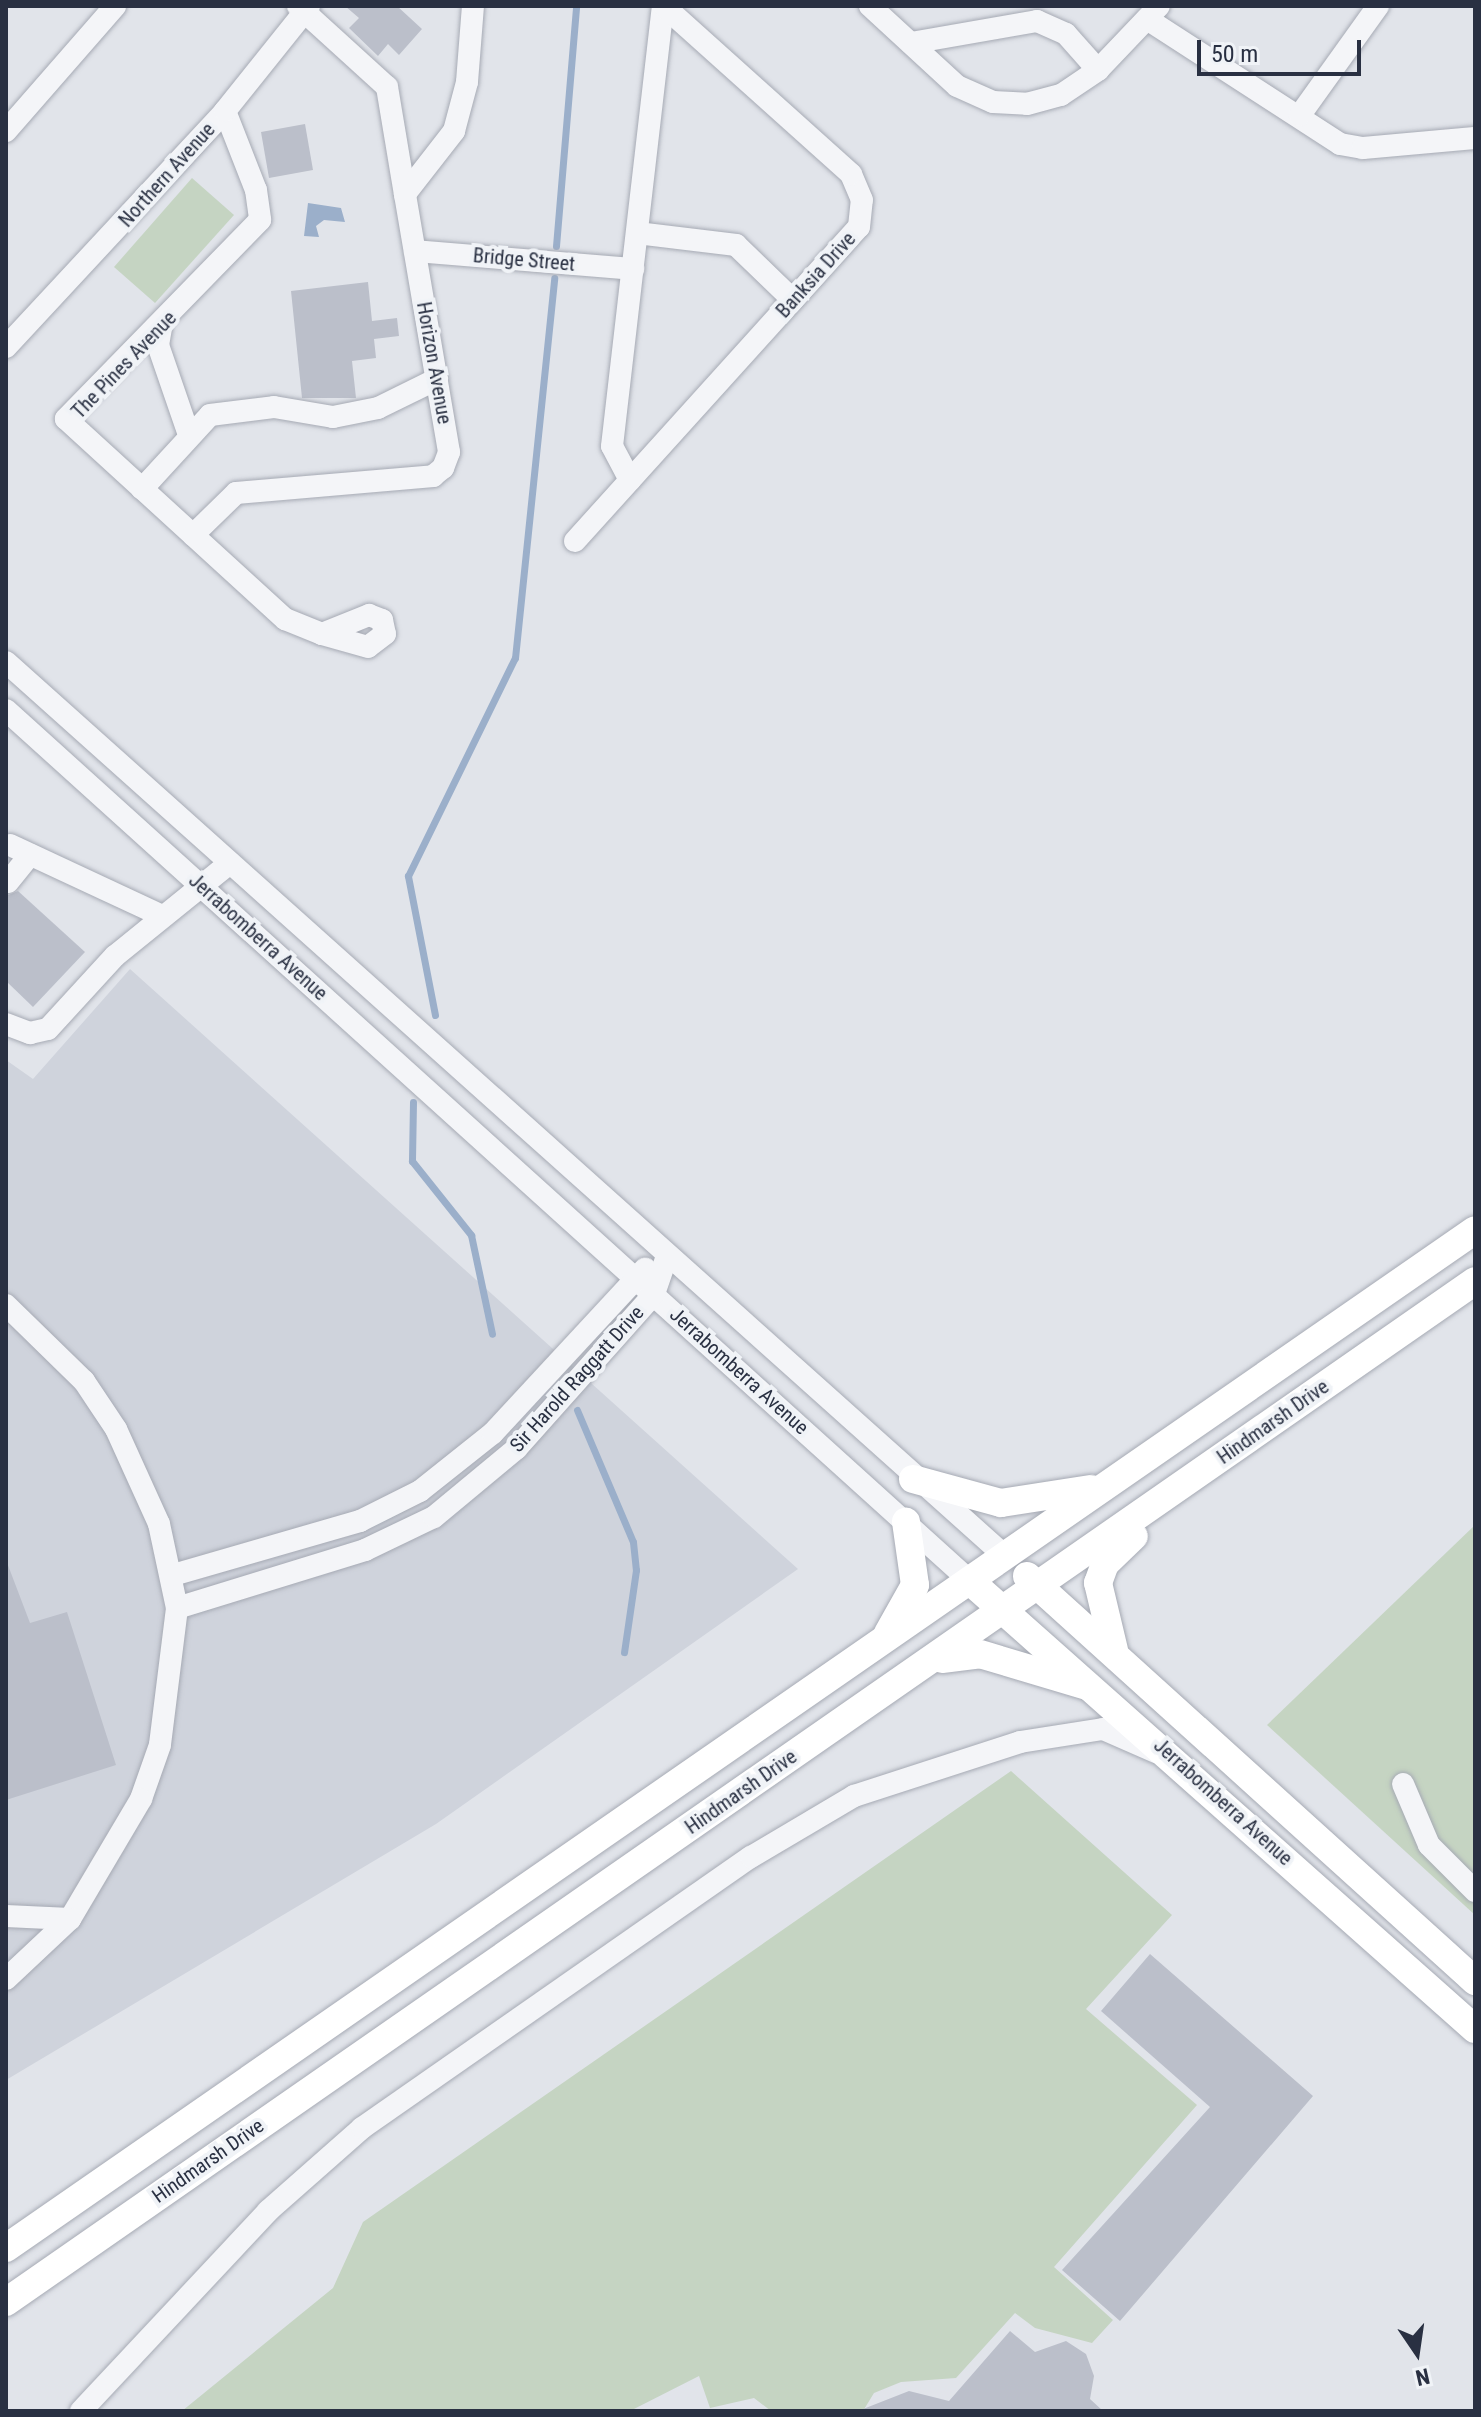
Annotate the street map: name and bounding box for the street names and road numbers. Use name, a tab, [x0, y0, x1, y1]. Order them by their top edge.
street label: Northern Avenue	[114, 118, 220, 232]
street label: Banksia Drive	[771, 227, 861, 323]
street label: Bridge Street	[472, 244, 576, 276]
street label: Horizon Avenue	[411, 300, 457, 426]
street label: The Pines Avenue	[67, 306, 181, 424]
street label: Jerrabomberra Avenue	[184, 868, 332, 1006]
street label: Sir Harold Raggatt Drive	[505, 1301, 649, 1457]
street label: Jerrabomberra Avenue	[665, 1302, 813, 1440]
street label: Hindmarsh Drive	[1213, 1375, 1333, 1469]
street label: Jerrabomberra Avenue	[1149, 1733, 1297, 1871]
street label: Hindmarsh Drive	[681, 1745, 801, 1839]
street label: Hindmarsh Drive	[148, 2114, 268, 2208]

